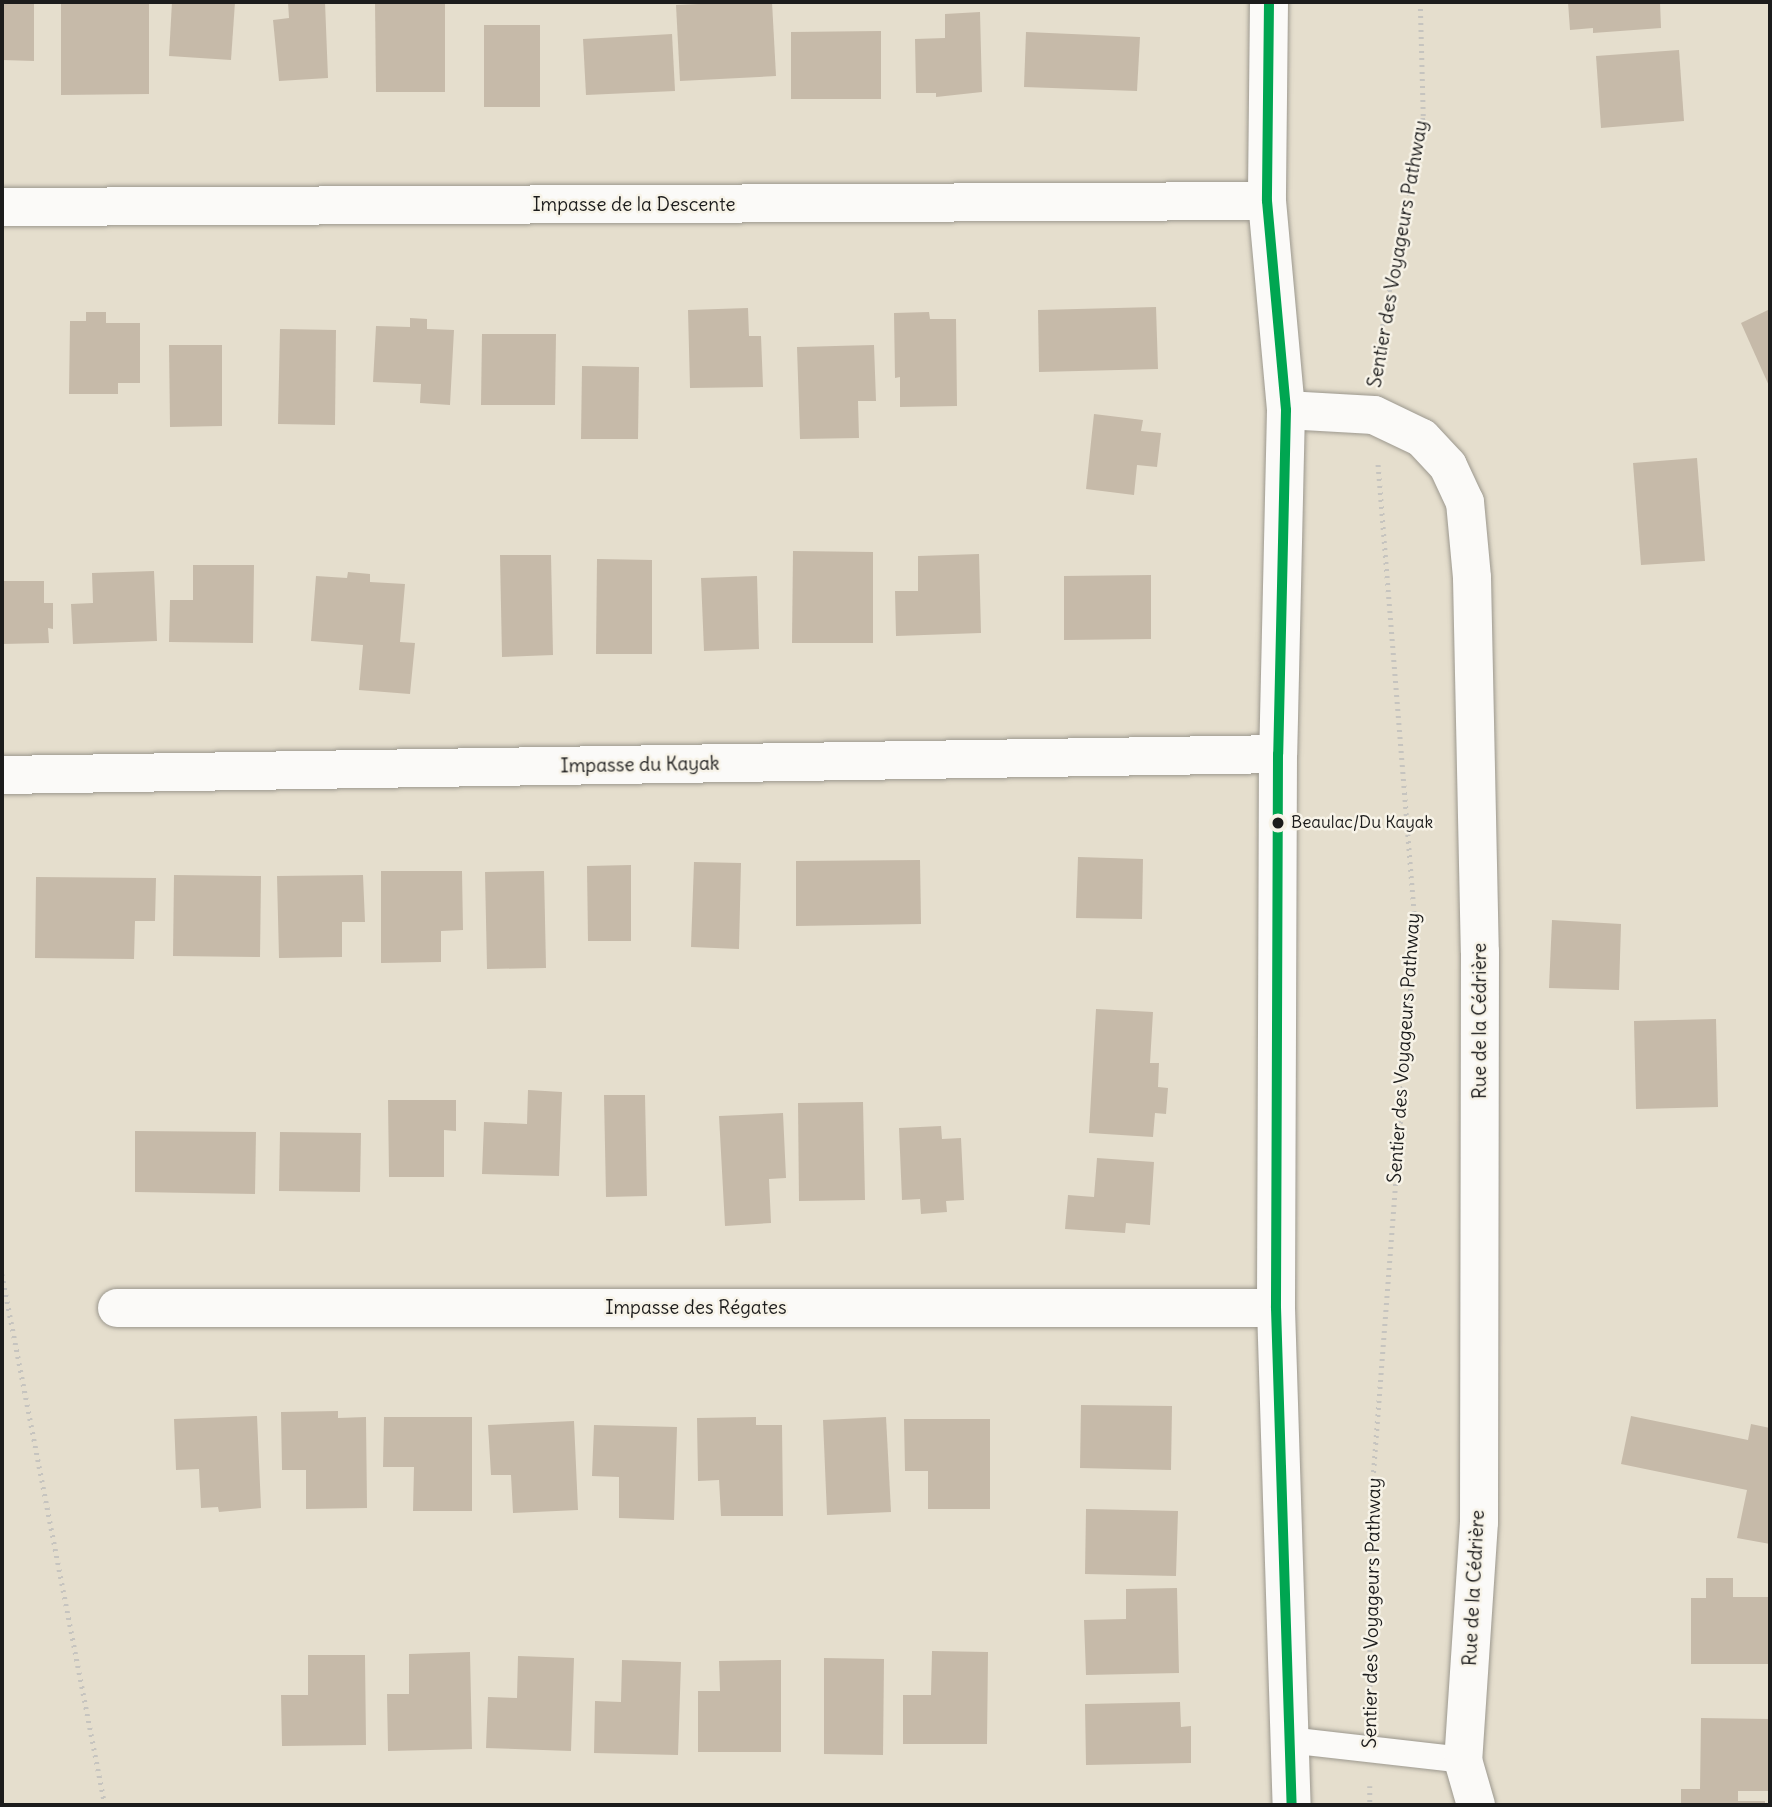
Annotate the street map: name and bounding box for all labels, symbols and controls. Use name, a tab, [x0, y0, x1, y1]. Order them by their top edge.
street label: Sentier des Voyageurs Pathway	[1363, 119, 1433, 389]
street label: Impasse de la Descente	[532, 194, 736, 216]
street label: Impasse du Kayak	[560, 752, 720, 778]
place label: Beaulac/Du Kayak	[1291, 813, 1433, 833]
marker: Beaulac/Du Kayak	[1271, 816, 1285, 830]
street label: Sentier des Voyageurs Pathway	[1383, 912, 1425, 1184]
street label: Rue de la Cédrière	[1469, 943, 1491, 1099]
street label: Impasse des Régates	[605, 1297, 787, 1319]
street label: Sentier des Voyageurs Pathway	[1358, 1477, 1386, 1749]
street label: Rue de la Cédrière	[1459, 1509, 1489, 1667]

